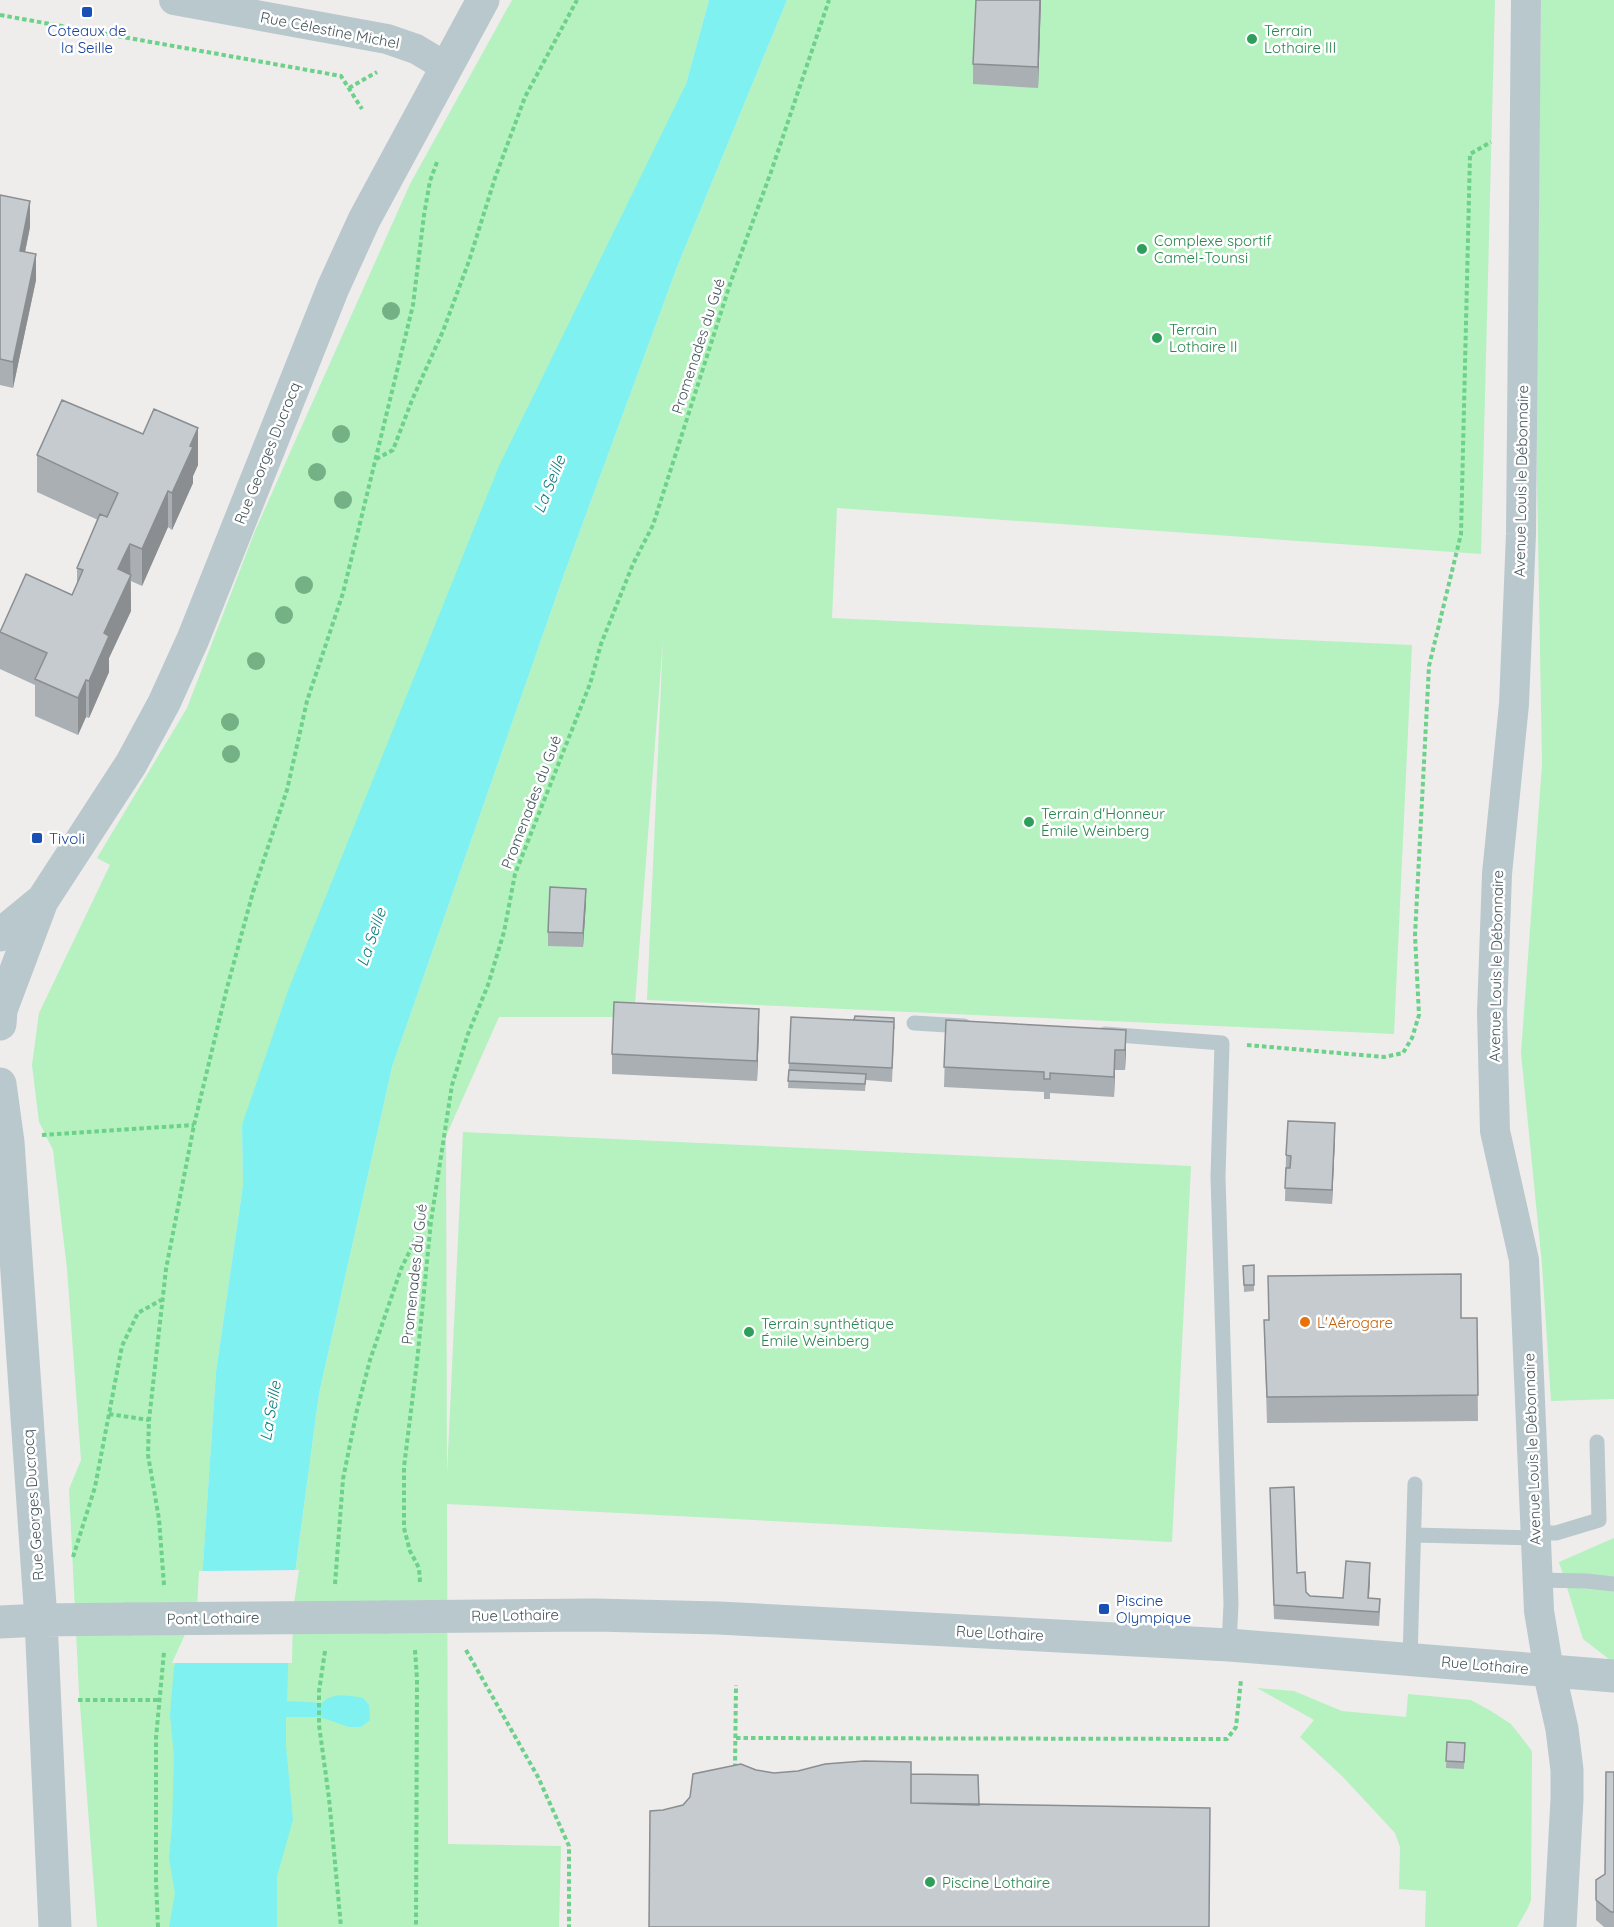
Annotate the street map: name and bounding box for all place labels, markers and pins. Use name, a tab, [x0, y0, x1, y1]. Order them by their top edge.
marker: Coteaux de la Seille	[80, 5, 94, 19]
place label: Coteaux de la Seille	[48, 21, 126, 57]
place label: Terrain Lothaire III	[1264, 21, 1336, 57]
marker: Terrain Lothaire III	[1245, 32, 1259, 46]
place label: Complexe sportif Camel-Tounsi	[1154, 231, 1272, 267]
marker: Complexe sportif Camel-Tounsi	[1135, 242, 1149, 256]
place label: Terrain Lothaire II	[1169, 320, 1237, 356]
marker: Terrain Lothaire II	[1150, 331, 1164, 345]
place label: Terrain d'Honneur Émile Weinberg	[1041, 804, 1165, 840]
marker: Terrain d'Honneur Émile Weinberg	[1022, 815, 1036, 829]
place label: Tivoli	[49, 829, 85, 848]
marker: Tivoli	[30, 831, 44, 845]
place label: L'Aérogare	[1317, 1313, 1393, 1332]
place label: Terrain synthétique Émile Weinberg	[761, 1314, 894, 1350]
marker: L'Aérogare	[1298, 1315, 1312, 1329]
marker: Terrain synthétique Émile Weinberg	[742, 1325, 756, 1339]
place label: Piscine Olympique	[1116, 1591, 1191, 1627]
marker: Piscine Olympique	[1097, 1602, 1111, 1616]
place label: Piscine Lothaire	[942, 1873, 1050, 1892]
marker: Piscine Lothaire	[923, 1875, 937, 1889]

